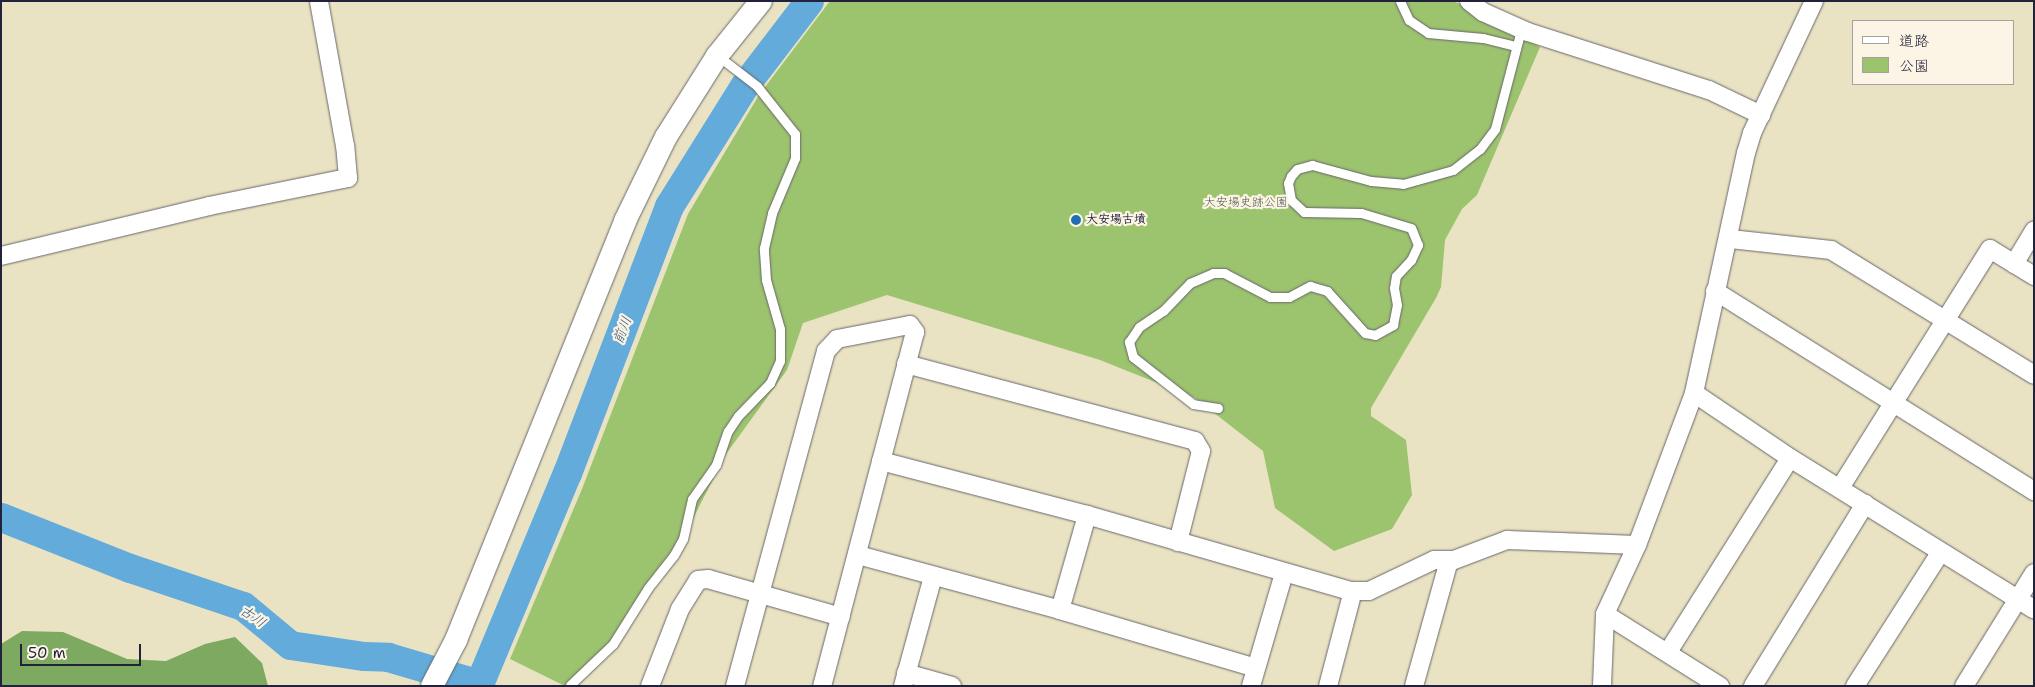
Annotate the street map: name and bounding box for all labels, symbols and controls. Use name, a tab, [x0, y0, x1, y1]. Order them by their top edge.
legend	[1852, 20, 2015, 85]
text: 道路	[1899, 31, 1929, 51]
text: 公園	[1899, 56, 1929, 76]
park label: 大安場史跡公園	[1204, 196, 1288, 210]
place label: 大安場古墳	[1086, 213, 1146, 227]
marker: 大安場古墳	[1070, 214, 1082, 226]
water label: 前川	[609, 314, 635, 346]
water label: 古川	[237, 601, 269, 631]
scale bar	[22, 634, 144, 666]
text: 50 m	[28, 643, 66, 663]

